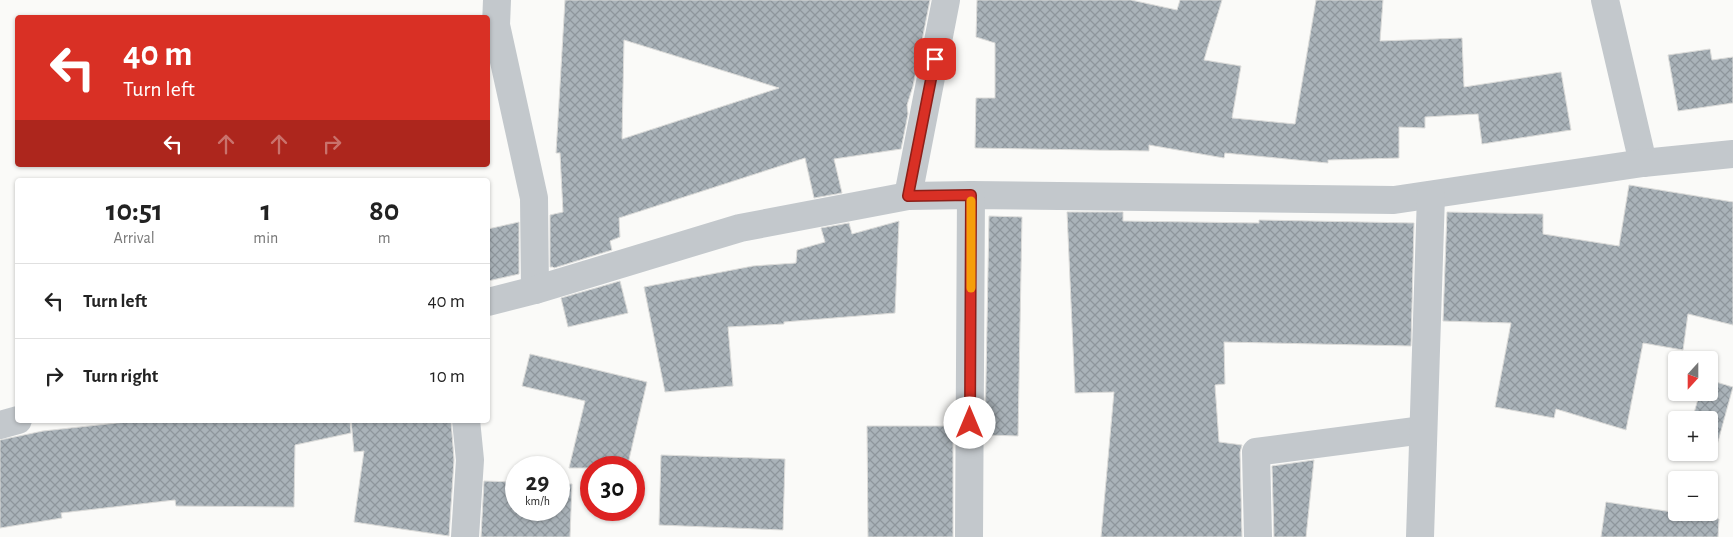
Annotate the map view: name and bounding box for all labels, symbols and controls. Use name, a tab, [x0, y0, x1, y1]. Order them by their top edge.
icon: left	[40, 35, 105, 100]
text: 40 m	[123, 37, 192, 72]
pin	[914, 38, 956, 80]
icon: arrive	[921, 45, 949, 73]
text: Turn left	[123, 78, 195, 100]
icon: left	[159, 130, 187, 158]
icon: ahead	[212, 130, 240, 158]
icon: ahead	[265, 130, 293, 158]
icon: right	[318, 130, 346, 158]
text: 10:51	[106, 196, 163, 226]
text: 1	[260, 196, 271, 226]
text: 80	[369, 196, 399, 226]
text: Arrival	[114, 230, 155, 246]
text: min	[253, 230, 278, 246]
text: m	[378, 230, 391, 246]
icon: left	[40, 287, 68, 315]
text: Turn left	[83, 292, 147, 311]
text: 40 m	[427, 292, 465, 311]
north arrow	[1668, 351, 1718, 401]
map controls	[1668, 351, 1718, 521]
icon: right	[40, 362, 68, 390]
text: Turn right	[83, 367, 158, 386]
text: 10 m	[430, 367, 465, 386]
position arrow	[943, 396, 995, 448]
button: +	[1668, 411, 1718, 461]
speed limit sign: 30	[580, 456, 645, 521]
text: 29	[526, 470, 549, 495]
button: −	[1668, 471, 1718, 521]
text: km/h	[525, 495, 550, 507]

